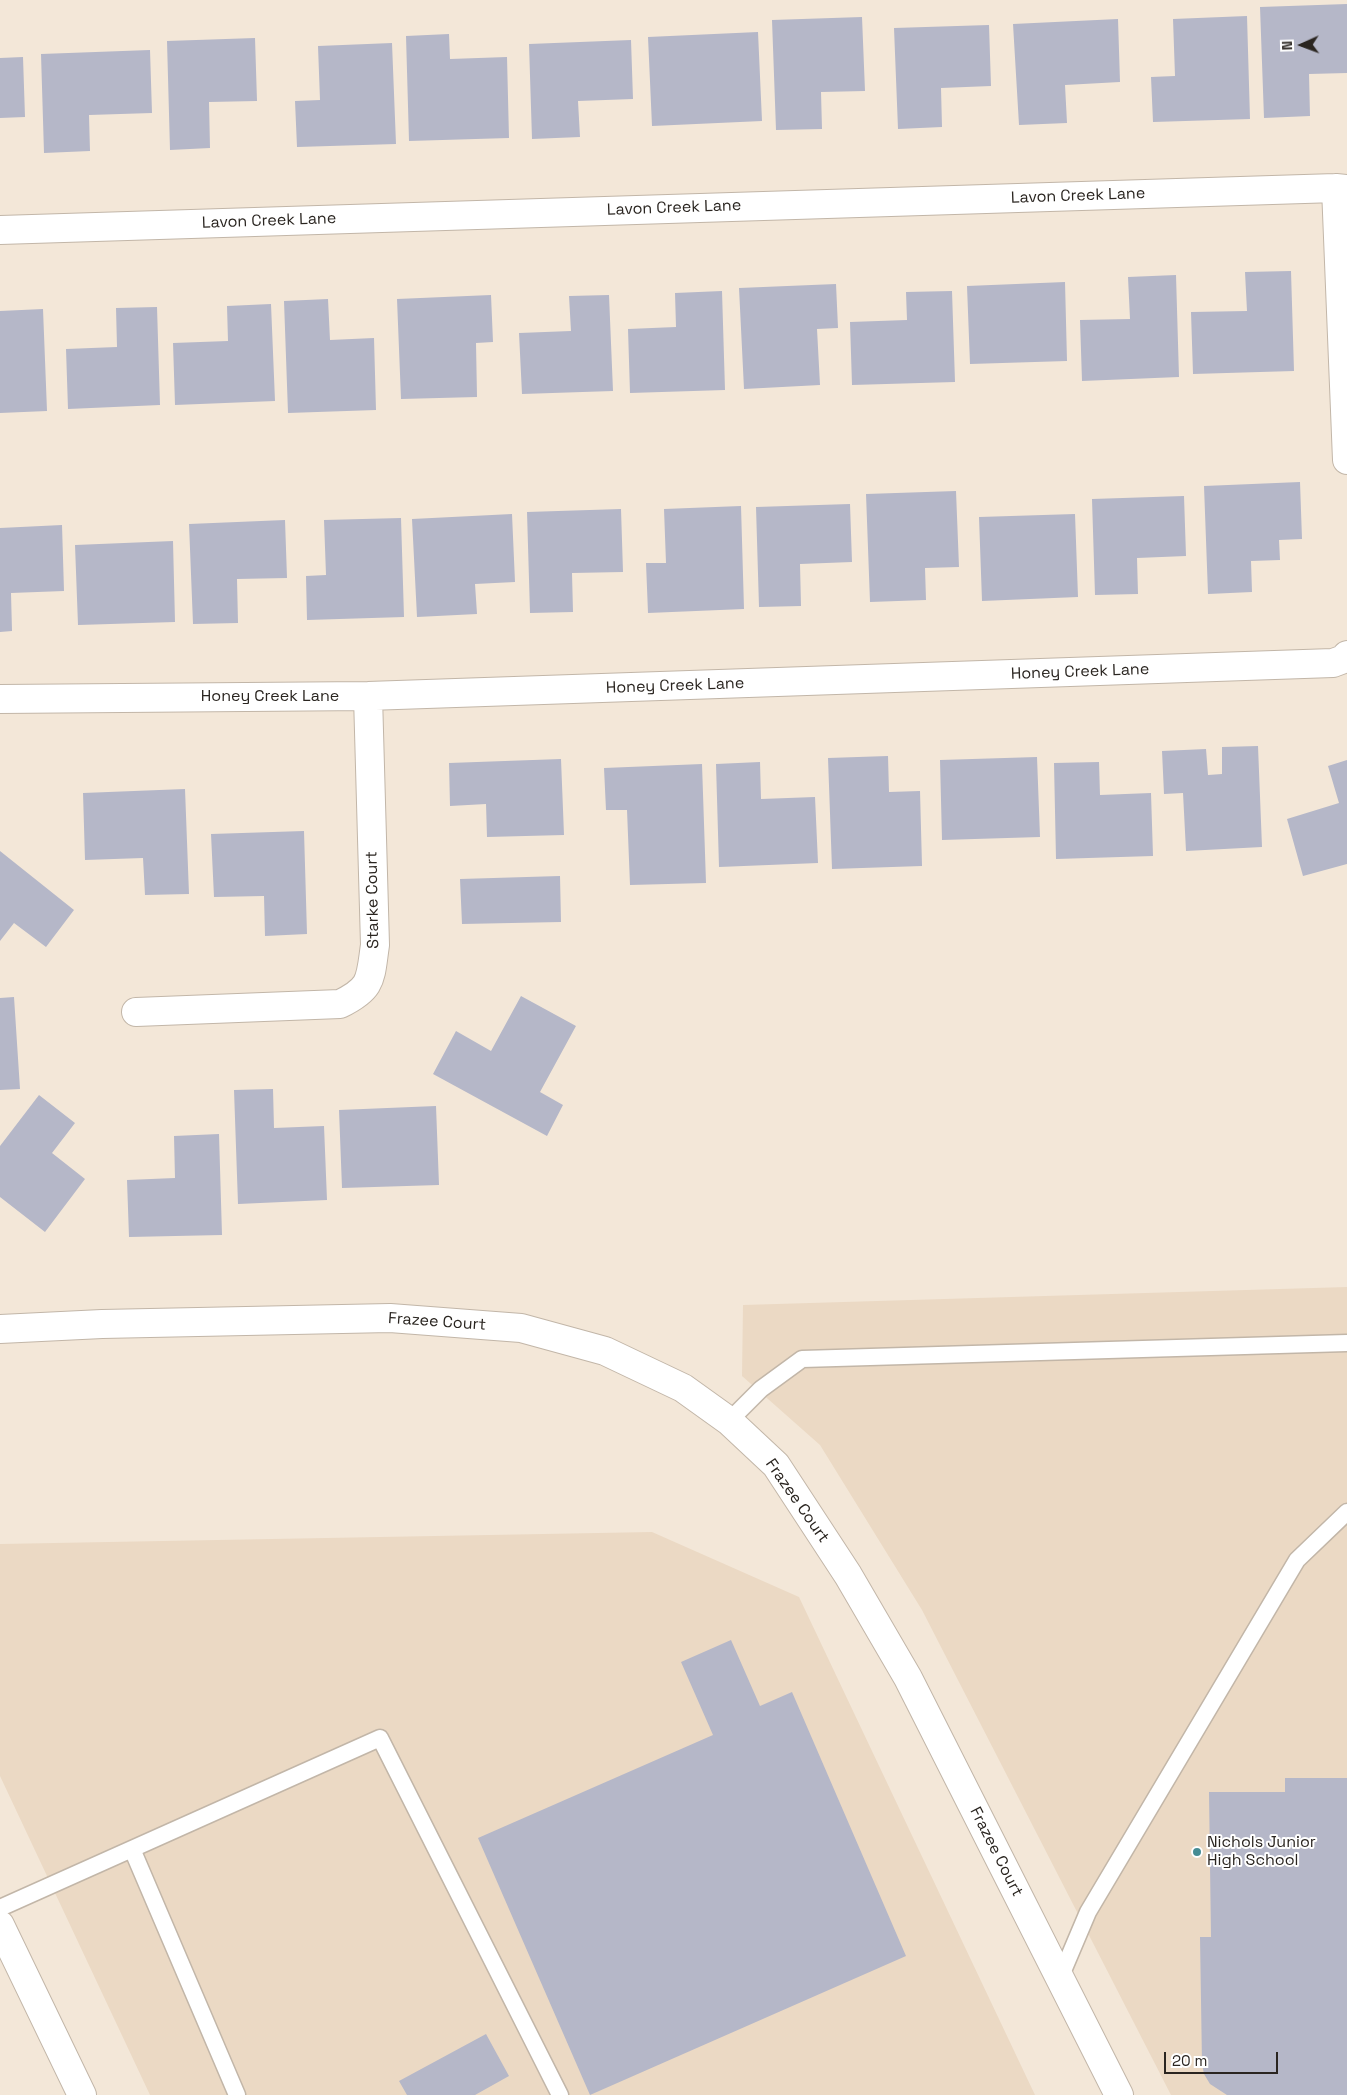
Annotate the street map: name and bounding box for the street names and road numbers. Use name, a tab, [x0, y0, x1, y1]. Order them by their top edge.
street label: Lavon Creek Lane	[1010, 184, 1146, 208]
street label: Lavon Creek Lane	[606, 196, 742, 220]
street label: Lavon Creek Lane	[201, 209, 337, 233]
street label: Honey Creek Lane	[1010, 660, 1150, 684]
street label: Honey Creek Lane	[605, 674, 745, 698]
street label: Honey Creek Lane	[201, 687, 339, 707]
street label: Starke Court	[363, 851, 383, 949]
street label: Frazee Court	[387, 1309, 487, 1335]
street label: Frazee Court	[761, 1455, 833, 1547]
street label: Frazee Court	[965, 1804, 1027, 1900]

